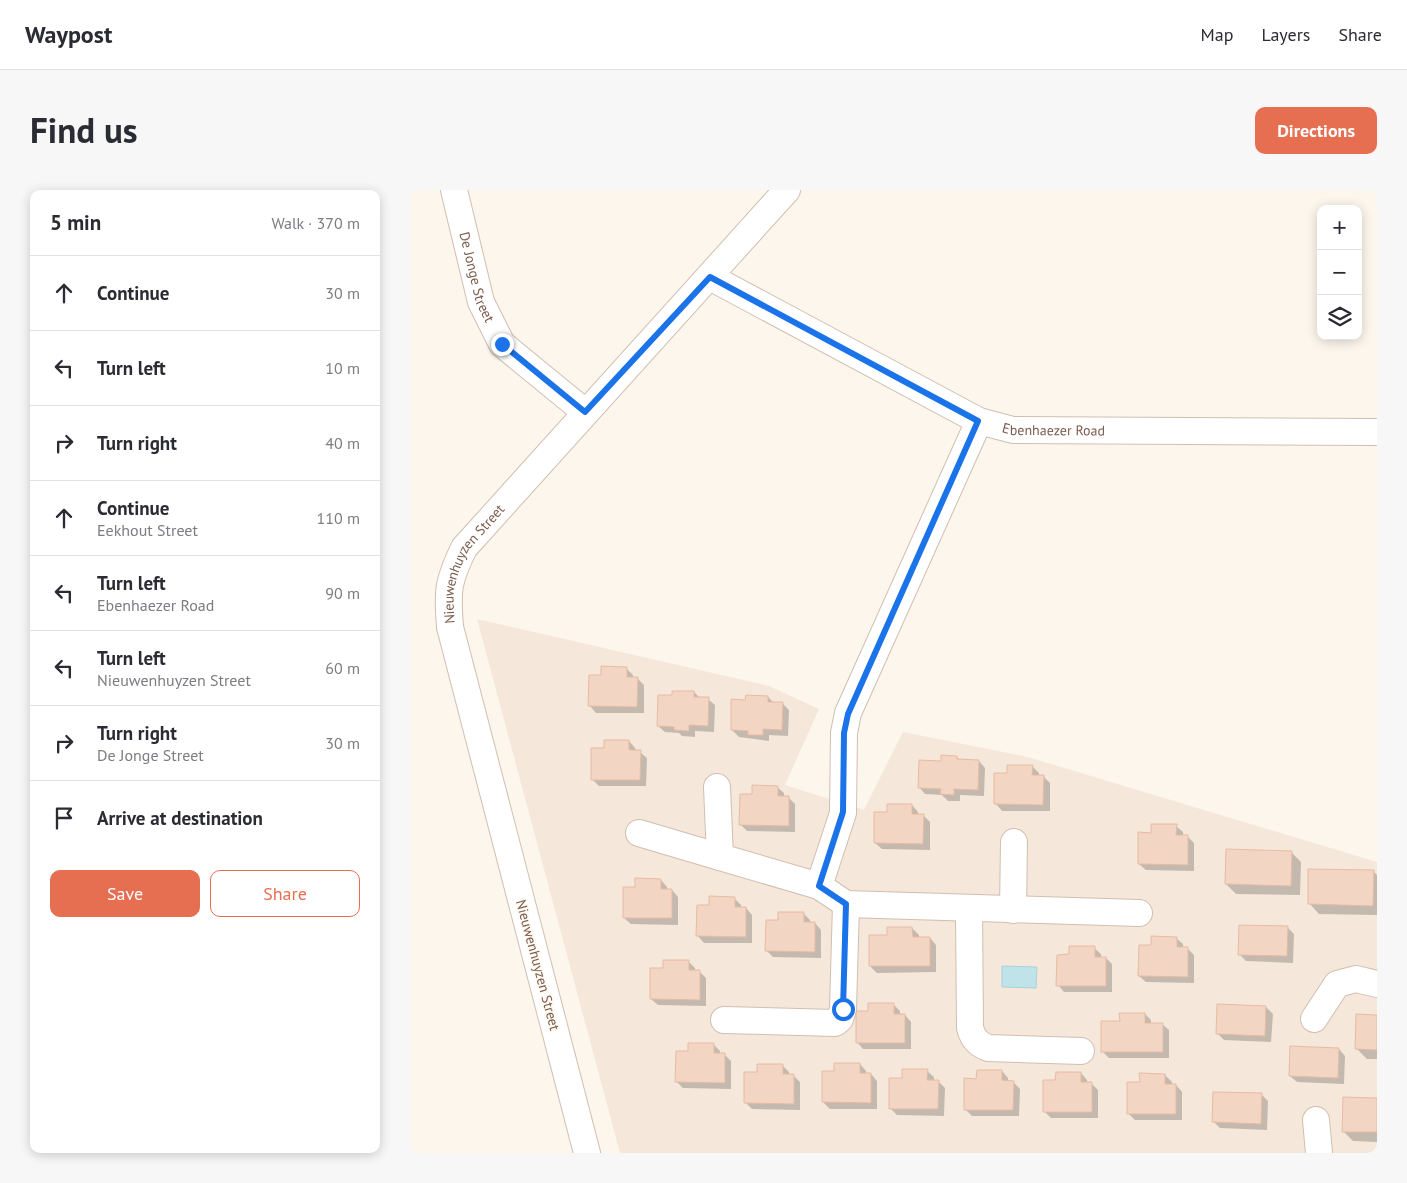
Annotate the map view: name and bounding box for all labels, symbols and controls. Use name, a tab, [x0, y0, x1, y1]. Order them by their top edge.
text: Waypost	[25, 19, 112, 50]
text: Map	[1201, 23, 1233, 46]
text: Layers	[1261, 23, 1310, 46]
text: Share	[1338, 23, 1382, 46]
text: Find us	[30, 107, 138, 153]
button: Directions	[1255, 107, 1377, 154]
map controls	[1317, 205, 1362, 340]
button: +	[1317, 205, 1362, 250]
text: 5 min	[50, 209, 101, 236]
text: Walk · 370 m	[271, 213, 360, 233]
street label: De Jonge Street	[455, 230, 499, 326]
button: −	[1317, 250, 1362, 295]
icon: ahead	[50, 279, 78, 307]
text: Continue	[97, 281, 169, 305]
text: 30 m	[325, 283, 360, 303]
button: layers	[1317, 295, 1362, 340]
route end	[491, 333, 514, 356]
icon: left	[50, 354, 78, 382]
text: Turn left	[97, 356, 166, 380]
text: 10 m	[325, 358, 360, 378]
street label: Ebenhaezer Road	[1000, 419, 1105, 440]
icon: right	[50, 429, 78, 457]
text: Turn right	[97, 431, 177, 455]
text: 40 m	[325, 433, 360, 453]
text: Continue	[97, 496, 169, 520]
street label: Nieuwenhuyzen Street	[440, 500, 508, 624]
icon: ahead	[50, 504, 78, 532]
text: 110 m	[317, 508, 360, 528]
text: Eekhout Street	[97, 520, 198, 540]
text: Turn left	[97, 571, 166, 595]
icon: left	[50, 579, 78, 607]
text: 90 m	[325, 583, 360, 603]
text: Ebenhaezer Road	[97, 595, 214, 615]
text: Turn left	[97, 646, 166, 670]
icon: left	[50, 654, 78, 682]
text: 60 m	[325, 658, 360, 678]
text: Nieuwenhuyzen Street	[97, 670, 251, 690]
text: Turn right	[97, 721, 177, 745]
icon: right	[50, 729, 78, 757]
text: 30 m	[325, 733, 360, 753]
text: De Jonge Street	[97, 745, 204, 765]
icon: arrive	[50, 804, 78, 832]
text: Arrive at destination	[97, 806, 263, 830]
button: Save	[50, 870, 200, 917]
button: Share	[210, 870, 360, 917]
street label: Nieuwenhuyzen Street	[512, 898, 564, 1033]
route start	[832, 998, 855, 1021]

